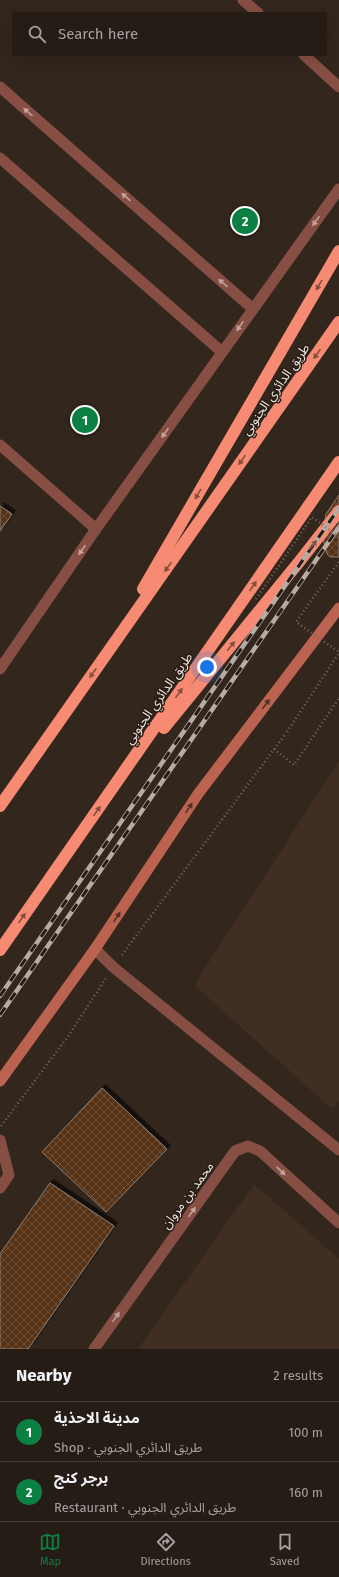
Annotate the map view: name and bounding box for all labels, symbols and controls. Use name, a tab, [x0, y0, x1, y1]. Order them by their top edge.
search box	[12, 12, 327, 56]
icon: search	[26, 23, 48, 45]
text: Search here	[58, 25, 138, 43]
one-way arrow	[23, 107, 33, 116]
one-way arrow	[120, 193, 131, 202]
pin: 2	[232, 206, 258, 236]
one-way arrow	[312, 216, 320, 226]
one-way arrow	[219, 279, 228, 288]
one-way arrow	[316, 279, 323, 291]
one-way arrow	[236, 321, 244, 332]
street label: طريق الدائري الجنوبي	[238, 340, 315, 440]
one-way arrow	[313, 349, 321, 359]
pin: 1	[72, 405, 98, 435]
one-way arrow	[161, 427, 169, 438]
one-way arrow	[238, 455, 246, 466]
one-way arrow	[195, 488, 202, 500]
one-way arrow	[308, 539, 317, 550]
one-way arrow	[78, 545, 86, 555]
one-way arrow	[164, 562, 172, 572]
one-way arrow	[249, 581, 257, 591]
one-way arrow	[226, 640, 235, 651]
street label: طريق الدائري الجنوبي	[121, 649, 198, 749]
your location	[197, 657, 217, 677]
one-way arrow	[89, 668, 97, 679]
one-way arrow	[175, 688, 183, 698]
one-way arrow	[262, 698, 271, 709]
one-way arrow	[185, 803, 193, 813]
one-way arrow	[93, 806, 101, 817]
one-way arrow	[113, 911, 121, 922]
one-way arrow	[18, 913, 26, 923]
street label: محمد بن مروان	[158, 1159, 218, 1232]
one-way arrow	[276, 1166, 286, 1176]
one-way arrow	[188, 1206, 196, 1217]
one-way arrow	[112, 1312, 121, 1323]
text: Nearby	[16, 1365, 71, 1386]
text: 2 results	[273, 1368, 323, 1383]
text: مدينة الاحذية	[54, 1409, 140, 1427]
text: 1	[26, 1425, 32, 1440]
text: 100 m	[288, 1425, 323, 1440]
text: Shop · طريق الدائري الجنوبي	[54, 1440, 202, 1455]
text: برجر كنج	[54, 1469, 108, 1487]
text: 2	[26, 1485, 32, 1500]
text: 160 m	[289, 1485, 323, 1500]
text: Restaurant · طريق الدائري الجنوبي	[54, 1500, 236, 1515]
tab: Map	[39, 1531, 61, 1568]
tab: Directions	[140, 1531, 191, 1568]
tab: Saved	[270, 1531, 300, 1568]

